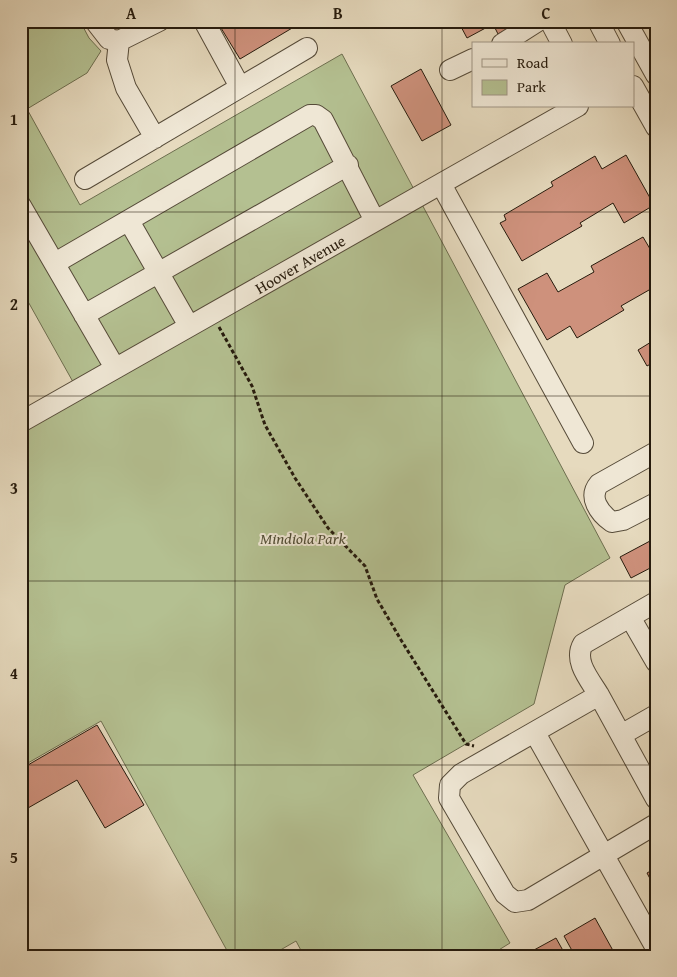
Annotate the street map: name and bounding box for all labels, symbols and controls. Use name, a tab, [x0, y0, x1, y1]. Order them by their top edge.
text: A	[126, 1, 137, 25]
text: B	[333, 1, 343, 25]
text: C	[541, 1, 551, 25]
legend	[472, 42, 634, 108]
text: Road	[517, 52, 548, 73]
text: Park	[517, 76, 546, 97]
text: 1	[10, 107, 18, 131]
street label: Hoover Avenue	[250, 228, 350, 300]
text: 2	[10, 292, 18, 316]
text: 3	[10, 476, 18, 500]
park label: Mindiola Park	[260, 526, 347, 550]
text: 4	[10, 661, 18, 685]
text: 5	[10, 845, 18, 869]

